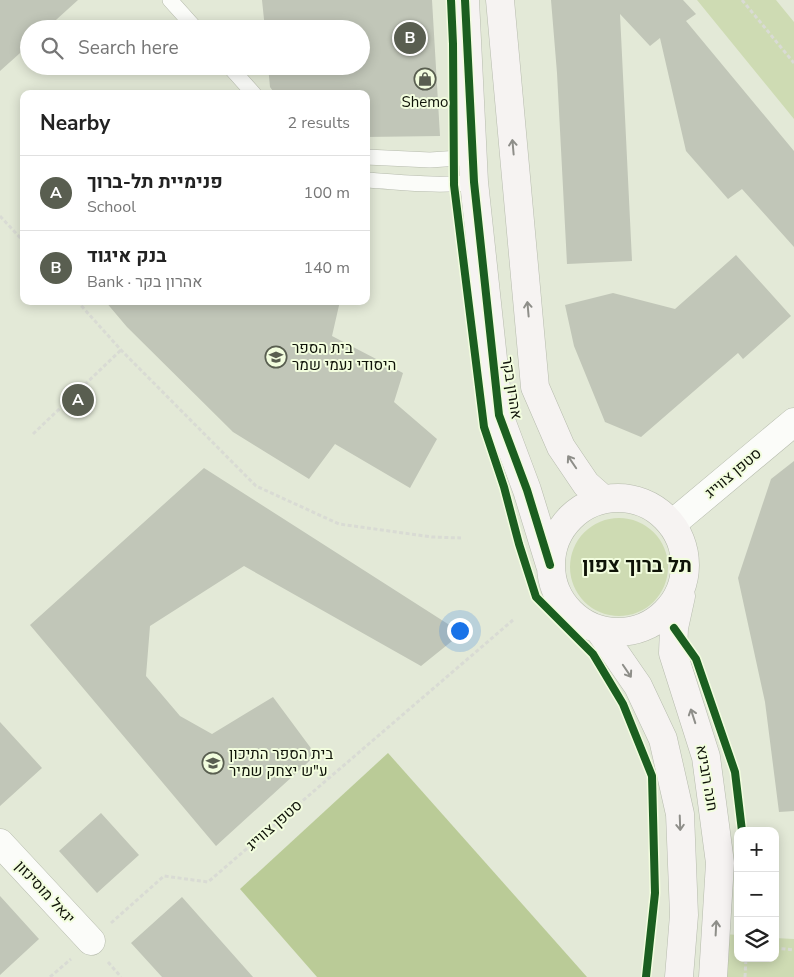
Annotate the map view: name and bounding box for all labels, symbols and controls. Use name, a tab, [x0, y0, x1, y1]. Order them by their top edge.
pin: B	[394, 19, 426, 57]
search box	[20, 20, 370, 75]
icon: search	[38, 34, 66, 62]
text: Search here	[78, 35, 179, 61]
shop icon: Shemo	[413, 67, 437, 91]
place label: Shemo	[402, 92, 448, 112]
text: Nearby	[40, 109, 110, 137]
text: 2 results	[288, 112, 350, 134]
one-way arrow	[508, 139, 518, 155]
text: פנימיית תל-ברוך	[87, 169, 223, 195]
text: A	[50, 182, 62, 204]
text: 100 m	[303, 182, 350, 204]
text: School	[87, 196, 136, 218]
text: בנק איגוד	[87, 243, 167, 269]
text: B	[50, 257, 62, 279]
text: 140 m	[303, 257, 350, 279]
text: Bank · אהרון בקר	[87, 271, 202, 293]
one-way arrow	[523, 301, 533, 317]
place label: בית הספר היסודי נעמי שמר	[292, 338, 396, 375]
school or university icon: בית הספר היסודי נעמי שמר	[264, 345, 288, 369]
street label: אהרון בקר	[497, 355, 527, 421]
pin: A	[62, 381, 94, 419]
street label: סטפן צווייג	[700, 443, 766, 503]
one-way arrow	[566, 456, 576, 470]
district label: תל ברוך צפון	[582, 552, 692, 579]
your location	[447, 618, 473, 644]
one-way arrow	[622, 664, 632, 678]
one-way arrow	[688, 709, 698, 725]
place label: בית הספר התיכון ע"ש יצחק שמיר	[229, 744, 333, 781]
street label: חנה רובינא	[691, 744, 723, 812]
school or university icon: בית הספר התיכון ע"ש יצחק שמיר	[201, 751, 225, 775]
street label: סטפן צווייג	[242, 795, 306, 855]
one-way arrow	[676, 814, 685, 830]
map controls	[734, 827, 779, 962]
button: +	[734, 827, 779, 872]
street label: יגאל מוסינזון	[11, 856, 79, 928]
button: −	[734, 872, 779, 917]
button: layers	[734, 917, 779, 962]
one-way arrow	[712, 921, 721, 937]

